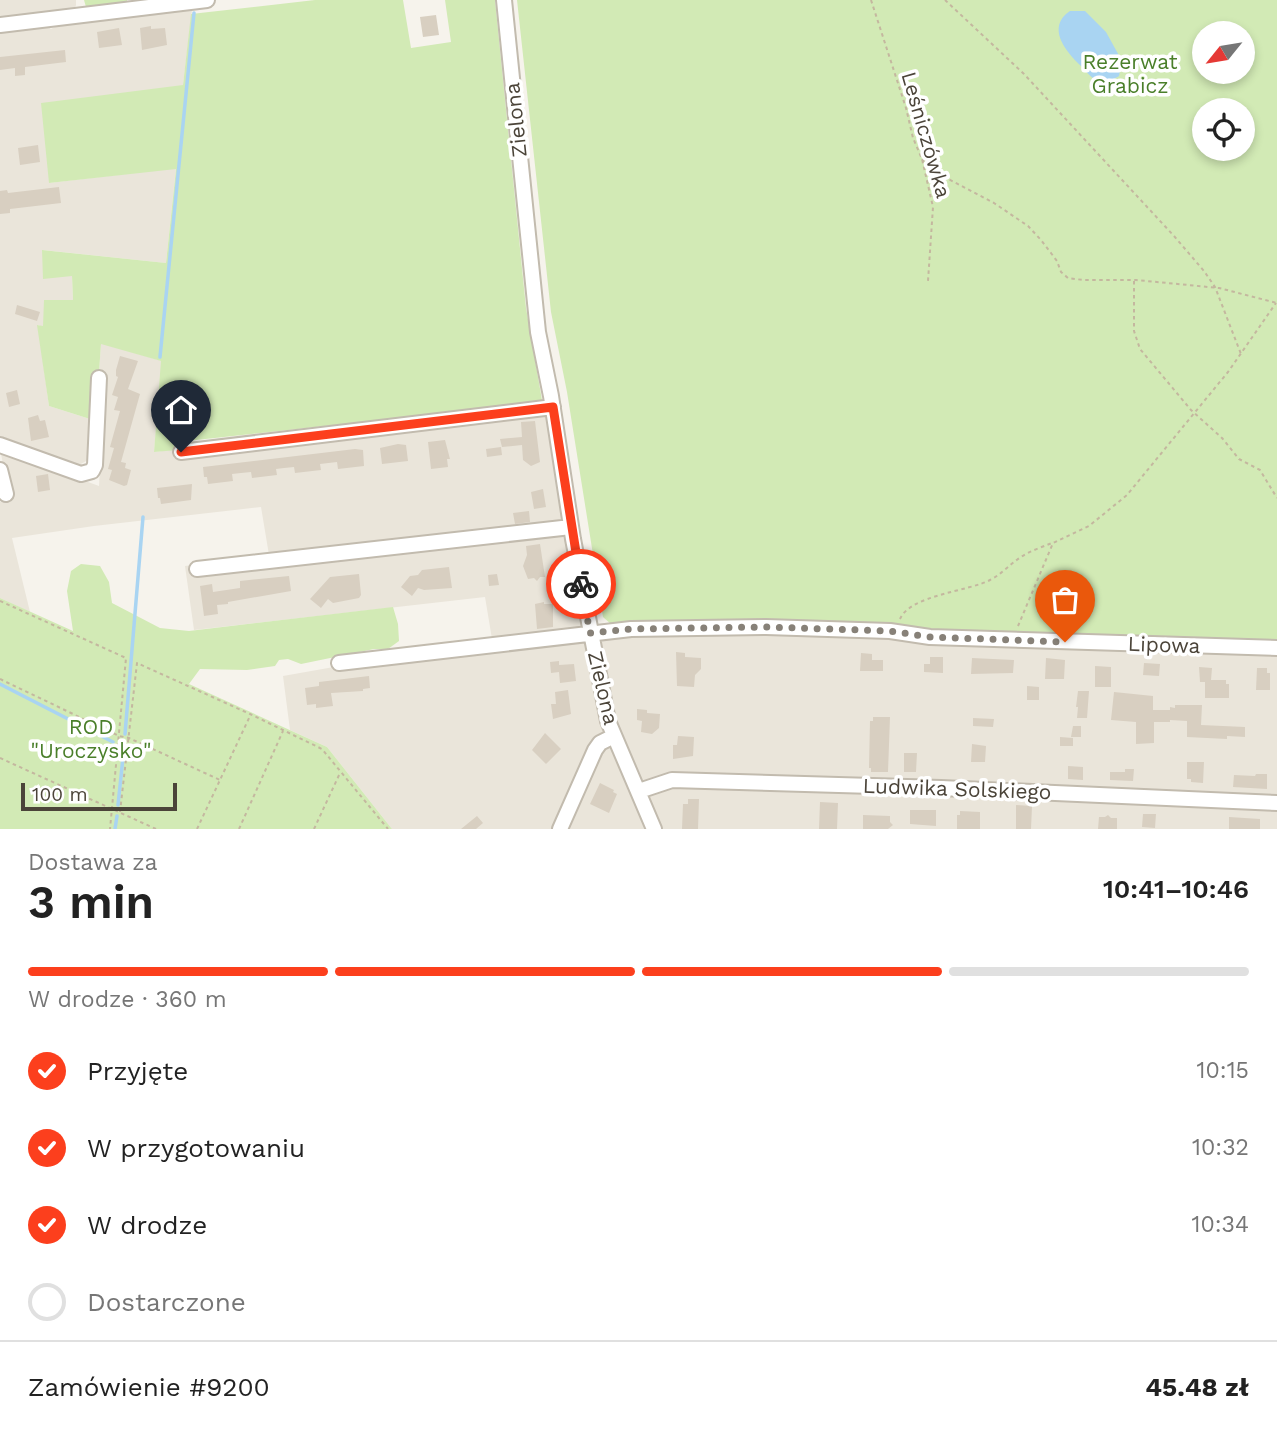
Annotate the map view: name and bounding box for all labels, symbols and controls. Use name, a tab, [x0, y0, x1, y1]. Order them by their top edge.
north arrow	[1192, 21, 1255, 84]
map controls	[1192, 21, 1255, 161]
park label: Rezerwat Grabicz	[1082, 49, 1178, 98]
street label: Leśniczówka	[897, 69, 956, 201]
street label: Zielona	[499, 81, 532, 159]
button: locate	[1192, 98, 1255, 161]
pin	[151, 380, 211, 452]
icon: home	[162, 391, 200, 429]
courier	[546, 549, 616, 619]
icon: bike	[562, 565, 600, 603]
pin	[1035, 570, 1095, 642]
icon: bag	[1046, 581, 1084, 619]
street label: Lipowa	[1127, 631, 1201, 658]
street label: Zielona	[583, 649, 624, 727]
park label: ROD "Uroczysko"	[31, 714, 151, 763]
street label: Ludwika Solskiego	[862, 773, 1052, 804]
scale bar	[21, 780, 177, 812]
text: 100 m	[32, 783, 88, 806]
text: Dostawa za	[28, 849, 158, 876]
text: 10:41–10:46	[1103, 874, 1249, 904]
text: 3 min	[28, 875, 154, 929]
text: W drodze · 360 m	[28, 986, 227, 1013]
icon: check	[28, 1052, 66, 1090]
text: Przyjęte	[87, 1056, 188, 1086]
text: 10:15	[1197, 1057, 1249, 1084]
icon: check	[28, 1129, 66, 1167]
text: W przygotowaniu	[87, 1133, 305, 1163]
text: 10:32	[1192, 1134, 1249, 1161]
icon: check	[28, 1206, 66, 1244]
text: W drodze	[87, 1210, 207, 1240]
text: 10:34	[1191, 1211, 1249, 1238]
text: Dostarczone	[87, 1287, 246, 1317]
text: Zamówienie #9200	[28, 1372, 270, 1402]
text: 45.48 zł	[1145, 1372, 1249, 1402]

